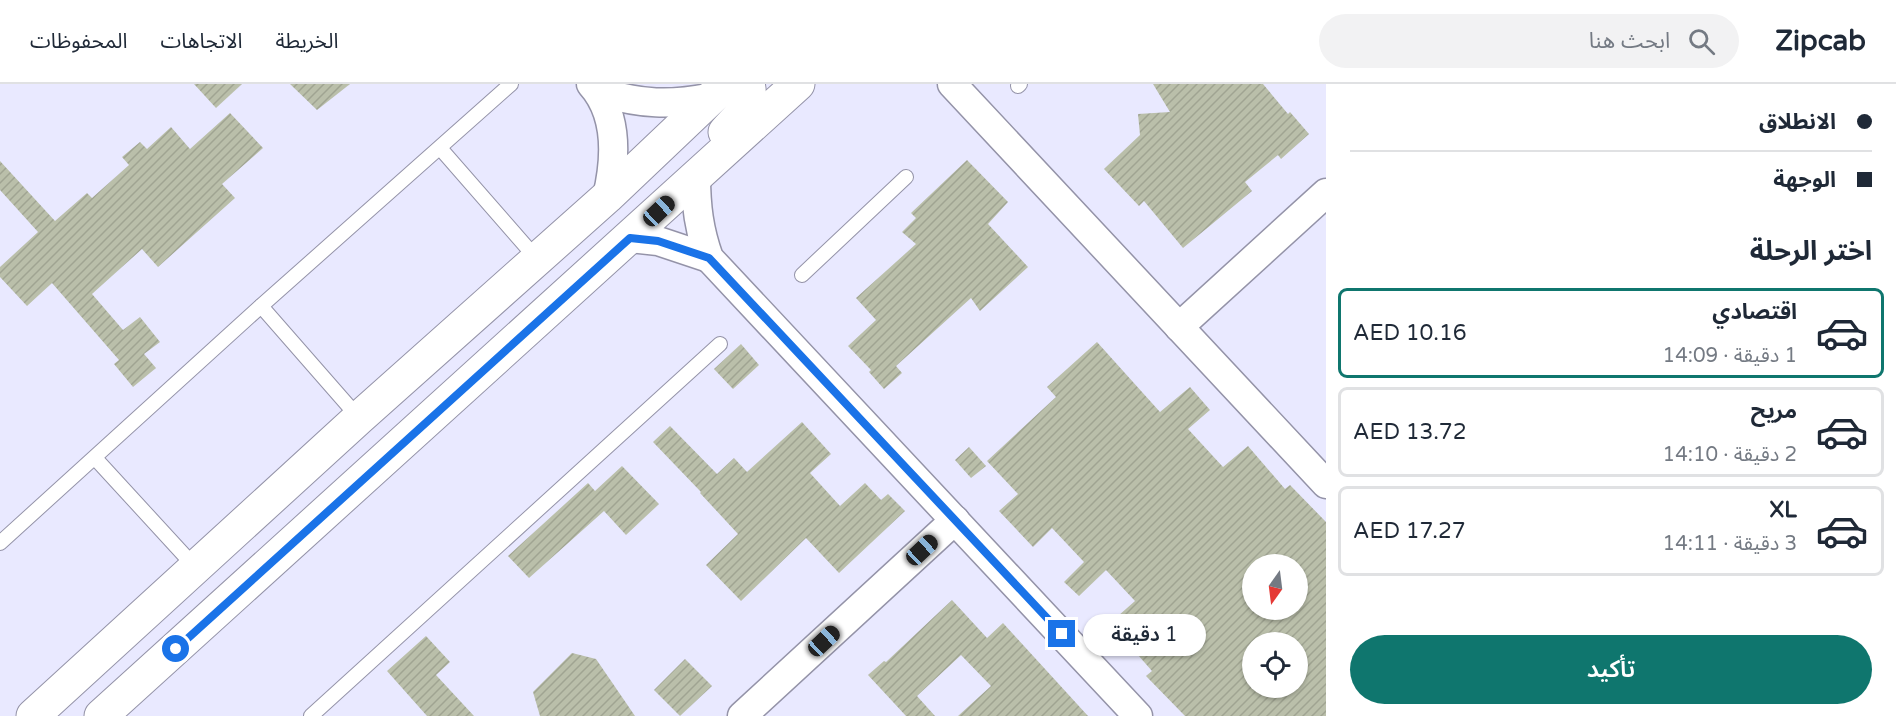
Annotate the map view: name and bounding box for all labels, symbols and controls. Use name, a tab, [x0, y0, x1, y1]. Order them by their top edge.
search box	[1319, 14, 1739, 68]
text: Zipcab	[1775, 24, 1866, 58]
icon: search	[1685, 25, 1718, 58]
text: ابحث هنا	[1589, 28, 1670, 54]
text: المحفوظات	[30, 29, 127, 54]
text: الاتجاهات	[160, 29, 242, 54]
text: الخريطة	[275, 29, 338, 54]
text: الانطلاق	[1759, 109, 1836, 135]
text: الوجهة	[1773, 167, 1836, 193]
car	[640, 192, 678, 230]
text: اختر الرحلة	[1750, 235, 1872, 268]
text: اقتصادي	[1712, 299, 1797, 325]
icon: car	[1815, 306, 1869, 360]
text: AED 10.16	[1353, 320, 1467, 346]
text: 1 دقيقة · 14:09	[1663, 344, 1797, 368]
text: مريح	[1751, 398, 1797, 424]
icon: car	[1815, 405, 1869, 459]
text: AED 13.72	[1353, 419, 1466, 445]
text: 2 دقيقة · 14:10	[1663, 443, 1797, 467]
text: XL	[1770, 497, 1797, 523]
icon: car	[1815, 504, 1869, 558]
text: AED 17.27	[1353, 518, 1466, 544]
car	[903, 531, 941, 569]
text: 3 دقيقة · 14:11	[1663, 532, 1797, 556]
north arrow	[1242, 554, 1308, 620]
map controls	[1242, 554, 1308, 698]
callout: 1 دقيقة	[1083, 613, 1206, 655]
route end	[1048, 620, 1075, 647]
car	[805, 622, 843, 660]
text: 1 دقيقة	[1111, 623, 1178, 647]
button: locate	[1242, 632, 1308, 698]
route start	[162, 635, 189, 662]
button: تأكيد	[1350, 635, 1872, 704]

